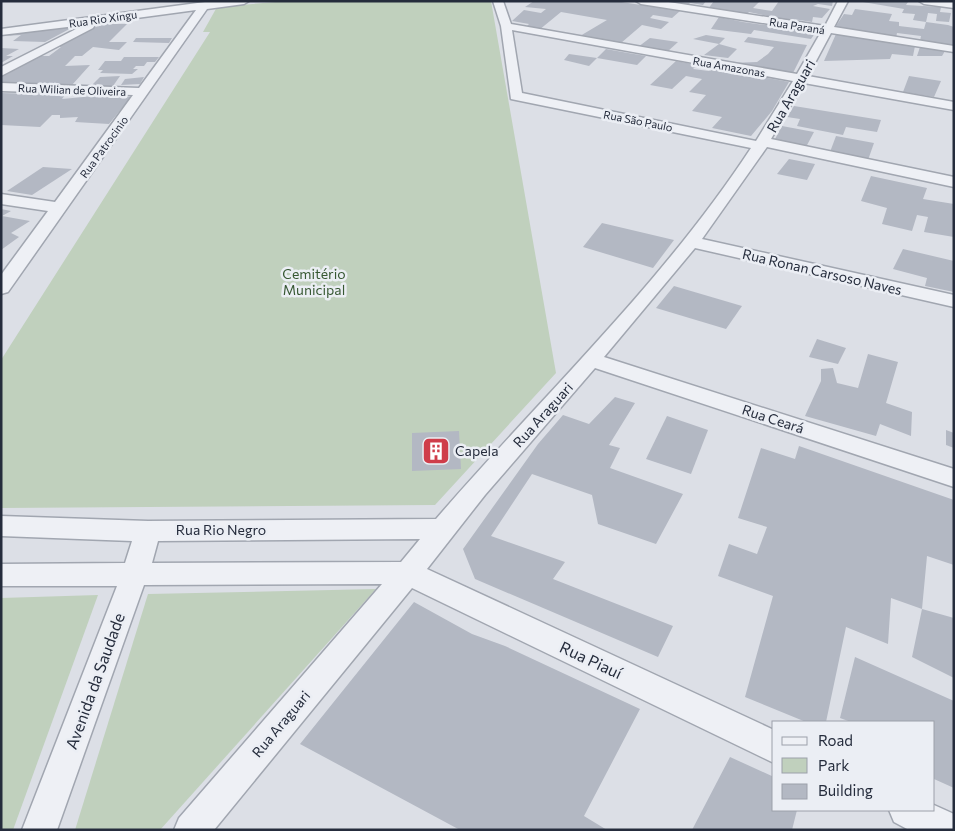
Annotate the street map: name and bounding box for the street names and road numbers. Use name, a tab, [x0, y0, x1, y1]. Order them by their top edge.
street label: Rua Rio Xingu	[68, 7, 138, 30]
street label: Rua Paraná	[768, 15, 826, 36]
street label: Rua Amazonas	[692, 54, 766, 79]
street label: Rua Araguari	[763, 56, 818, 135]
street label: Rua Wilian de Oliveira	[18, 81, 126, 98]
street label: Rua São Paulo	[602, 107, 674, 134]
street label: Rua Patrocinio	[77, 113, 131, 180]
street label: Rua Ronan Carsoso Naves	[741, 245, 904, 298]
street label: Rua Araguari	[509, 379, 576, 451]
street label: Rua Ceará	[740, 401, 806, 437]
street label: Rua Rio Negro	[176, 521, 266, 538]
street label: Avenida da Saudade	[61, 610, 128, 751]
street label: Rua Piauí	[557, 637, 626, 683]
street label: Rua Araguari	[248, 687, 313, 760]

